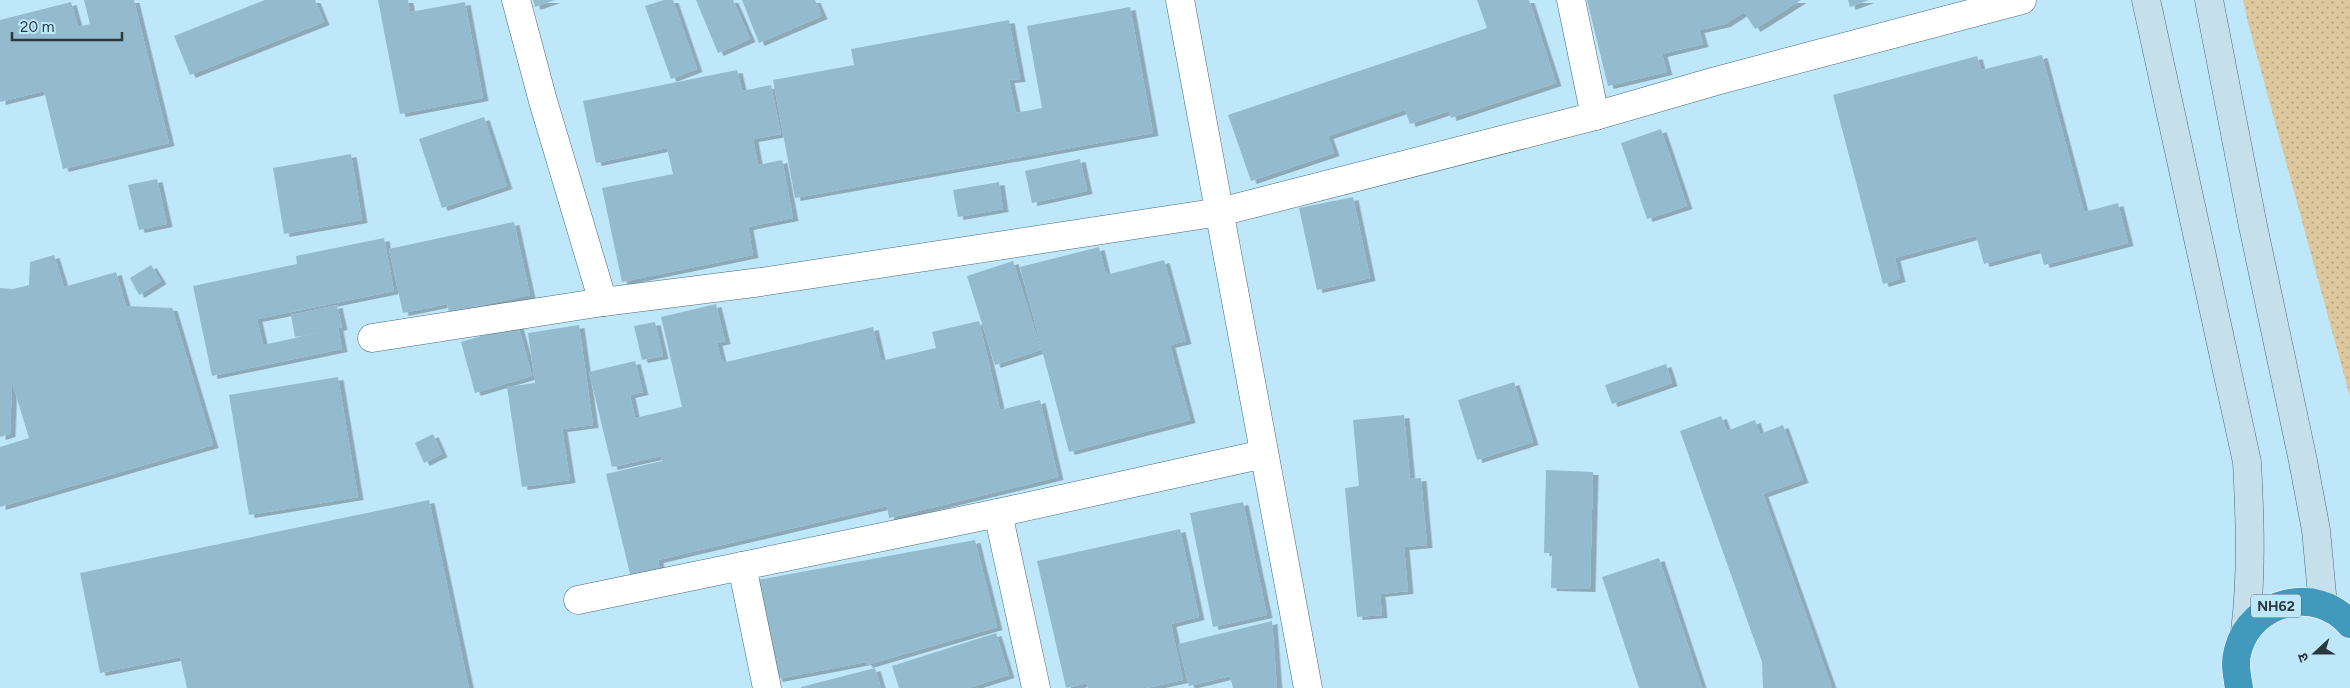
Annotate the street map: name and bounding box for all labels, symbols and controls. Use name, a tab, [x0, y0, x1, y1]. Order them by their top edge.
scale bar	[12, 10, 122, 42]
text: 20 m	[20, 18, 54, 36]
road number: NH62	[2251, 594, 2301, 618]
north arrow	[2290, 628, 2340, 678]
text: उ	[2294, 650, 2313, 664]

